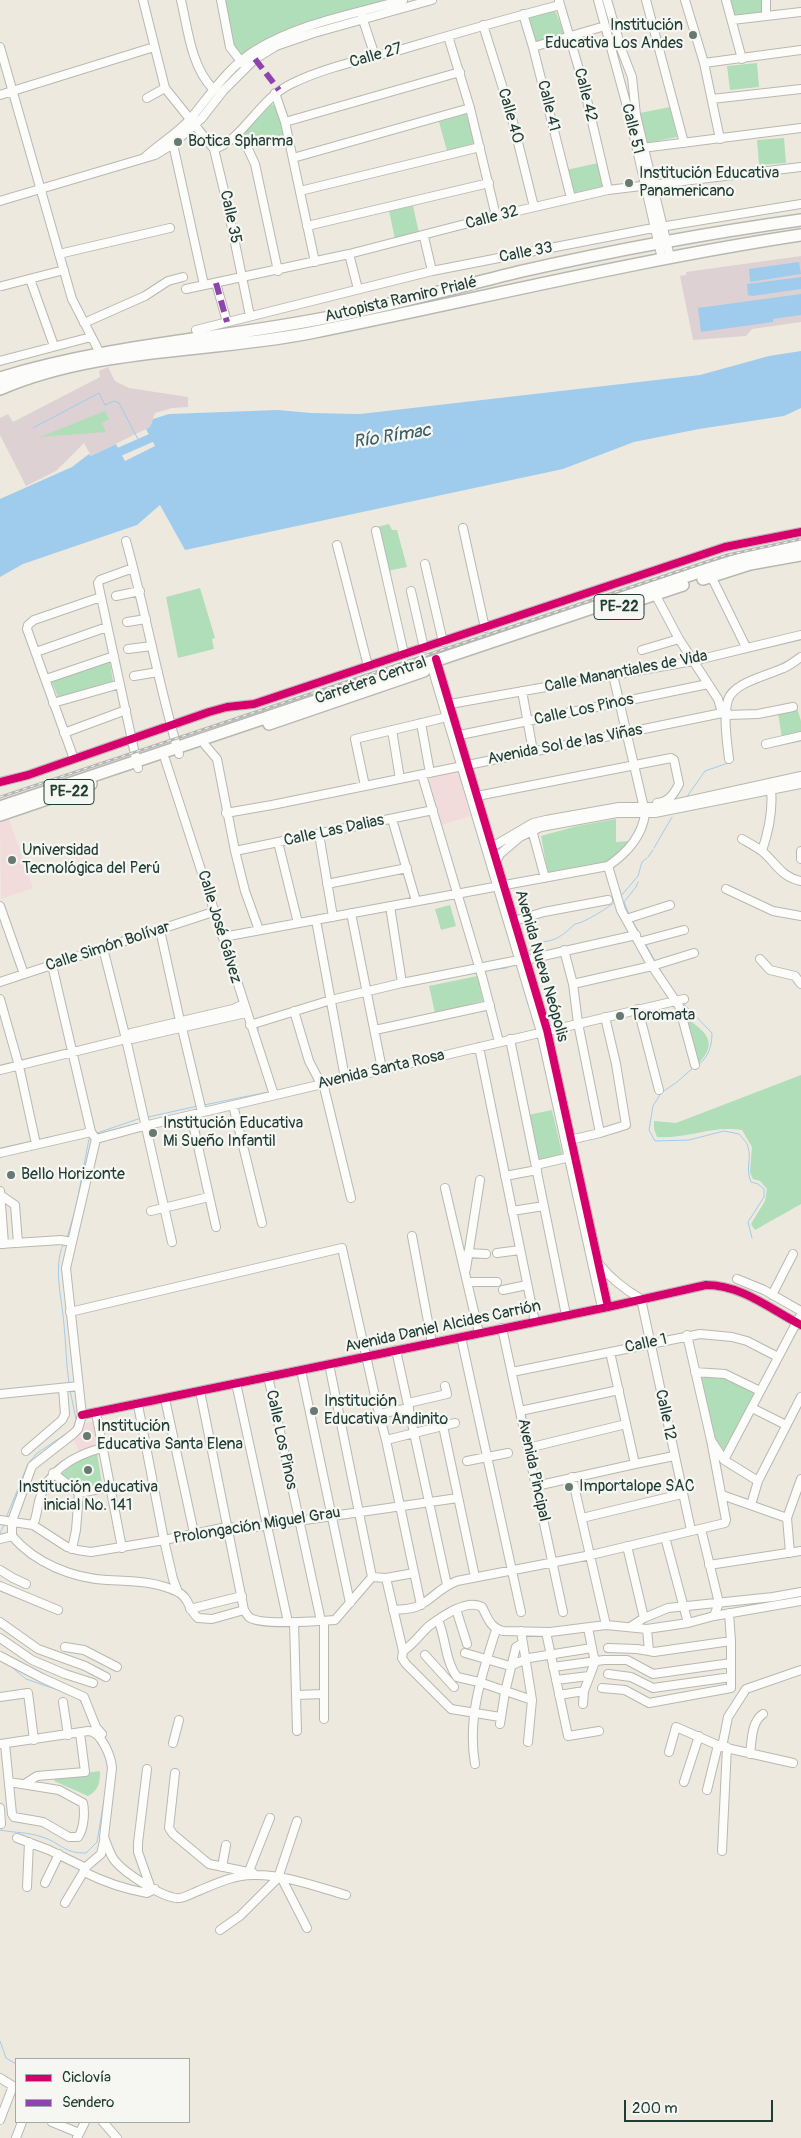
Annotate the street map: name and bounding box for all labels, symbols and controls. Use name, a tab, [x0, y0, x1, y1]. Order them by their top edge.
place label: Institución Educativa Los Andes	[545, 16, 683, 54]
marker: Institución Educativa Los Andes	[687, 29, 699, 41]
street label: Calle 27	[348, 39, 404, 73]
street label: Calle 42	[569, 66, 601, 124]
street label: Calle 41	[532, 79, 564, 133]
street label: Calle 40	[493, 86, 527, 146]
street label: Calle 51	[616, 102, 648, 156]
place label: Botica Spharma	[188, 132, 293, 152]
marker: Botica Spharma	[172, 136, 184, 148]
place label: Institución Educativa Panamericano	[639, 164, 779, 202]
marker: Institución Educativa Panamericano	[623, 177, 635, 189]
street label: Calle 35	[215, 189, 245, 245]
street label: Calle 32	[463, 202, 521, 234]
street label: Calle 33	[498, 238, 554, 268]
street label: Autopista Ramiro Prialé	[323, 273, 479, 327]
water label: Río Rímac	[352, 420, 432, 454]
road number: PE-22	[594, 594, 644, 620]
street label: Calle Manantiales de Vida	[543, 647, 709, 697]
street label: Carretera Central	[313, 653, 429, 709]
street label: Calle Los Pinos	[533, 690, 635, 730]
street label: Avenida Sol de las Viñas	[486, 721, 644, 769]
road number: PE-22	[44, 780, 94, 804]
street label: Calle Las Dalias	[282, 811, 386, 851]
place label: Universidad Tecnológica del Perú	[22, 841, 160, 879]
marker: Universidad Tecnológica del Perú	[6, 854, 18, 866]
street label: Calle José Gálvez	[193, 868, 245, 986]
street label: Avenida Nueva Neópolis	[510, 888, 572, 1044]
street label: Calle Simón Bolívar	[43, 918, 173, 976]
place label: Toromata	[630, 1006, 695, 1026]
marker: Toromata	[614, 1010, 626, 1022]
street label: Avenida Santa Rosa	[316, 1046, 446, 1094]
place label: Institución Educativa Mi Sueño Infantil	[163, 1114, 303, 1152]
marker: Institución Educativa Mi Sueño Infantil	[147, 1127, 159, 1139]
place label: Bello Horizonte	[21, 1165, 125, 1185]
marker: Bello Horizonte	[5, 1169, 17, 1181]
street label: Avenida Daniel Alcides Carrión	[343, 1297, 543, 1357]
street label: Calle 1	[623, 1330, 669, 1358]
street label: Calle 12	[650, 1388, 680, 1442]
street label: Calle Los Pinos	[261, 1389, 301, 1491]
place label: Institución Educativa Andinito	[324, 1392, 448, 1430]
marker: Institución Educativa Andinito	[308, 1405, 320, 1417]
place label: Institución Educativa Santa Elena	[97, 1417, 243, 1455]
street label: Avenida Pincipal	[513, 1417, 553, 1523]
marker: Institución Educativa Santa Elena	[81, 1430, 93, 1442]
marker: Institución educativa inicial No. 141	[82, 1464, 94, 1476]
place label: Importalope SAC	[579, 1477, 695, 1497]
place label: Institución educativa inicial No. 141	[18, 1478, 158, 1516]
marker: Importalope SAC	[563, 1481, 575, 1493]
street label: Prolongación Miguel Grau	[172, 1503, 342, 1549]
legend	[15, 2058, 190, 2123]
text: Ciclovía	[62, 2068, 111, 2087]
scale bar	[626, 2090, 775, 2122]
text: Sendero	[62, 2093, 114, 2112]
text: 200 m	[632, 2099, 677, 2118]

